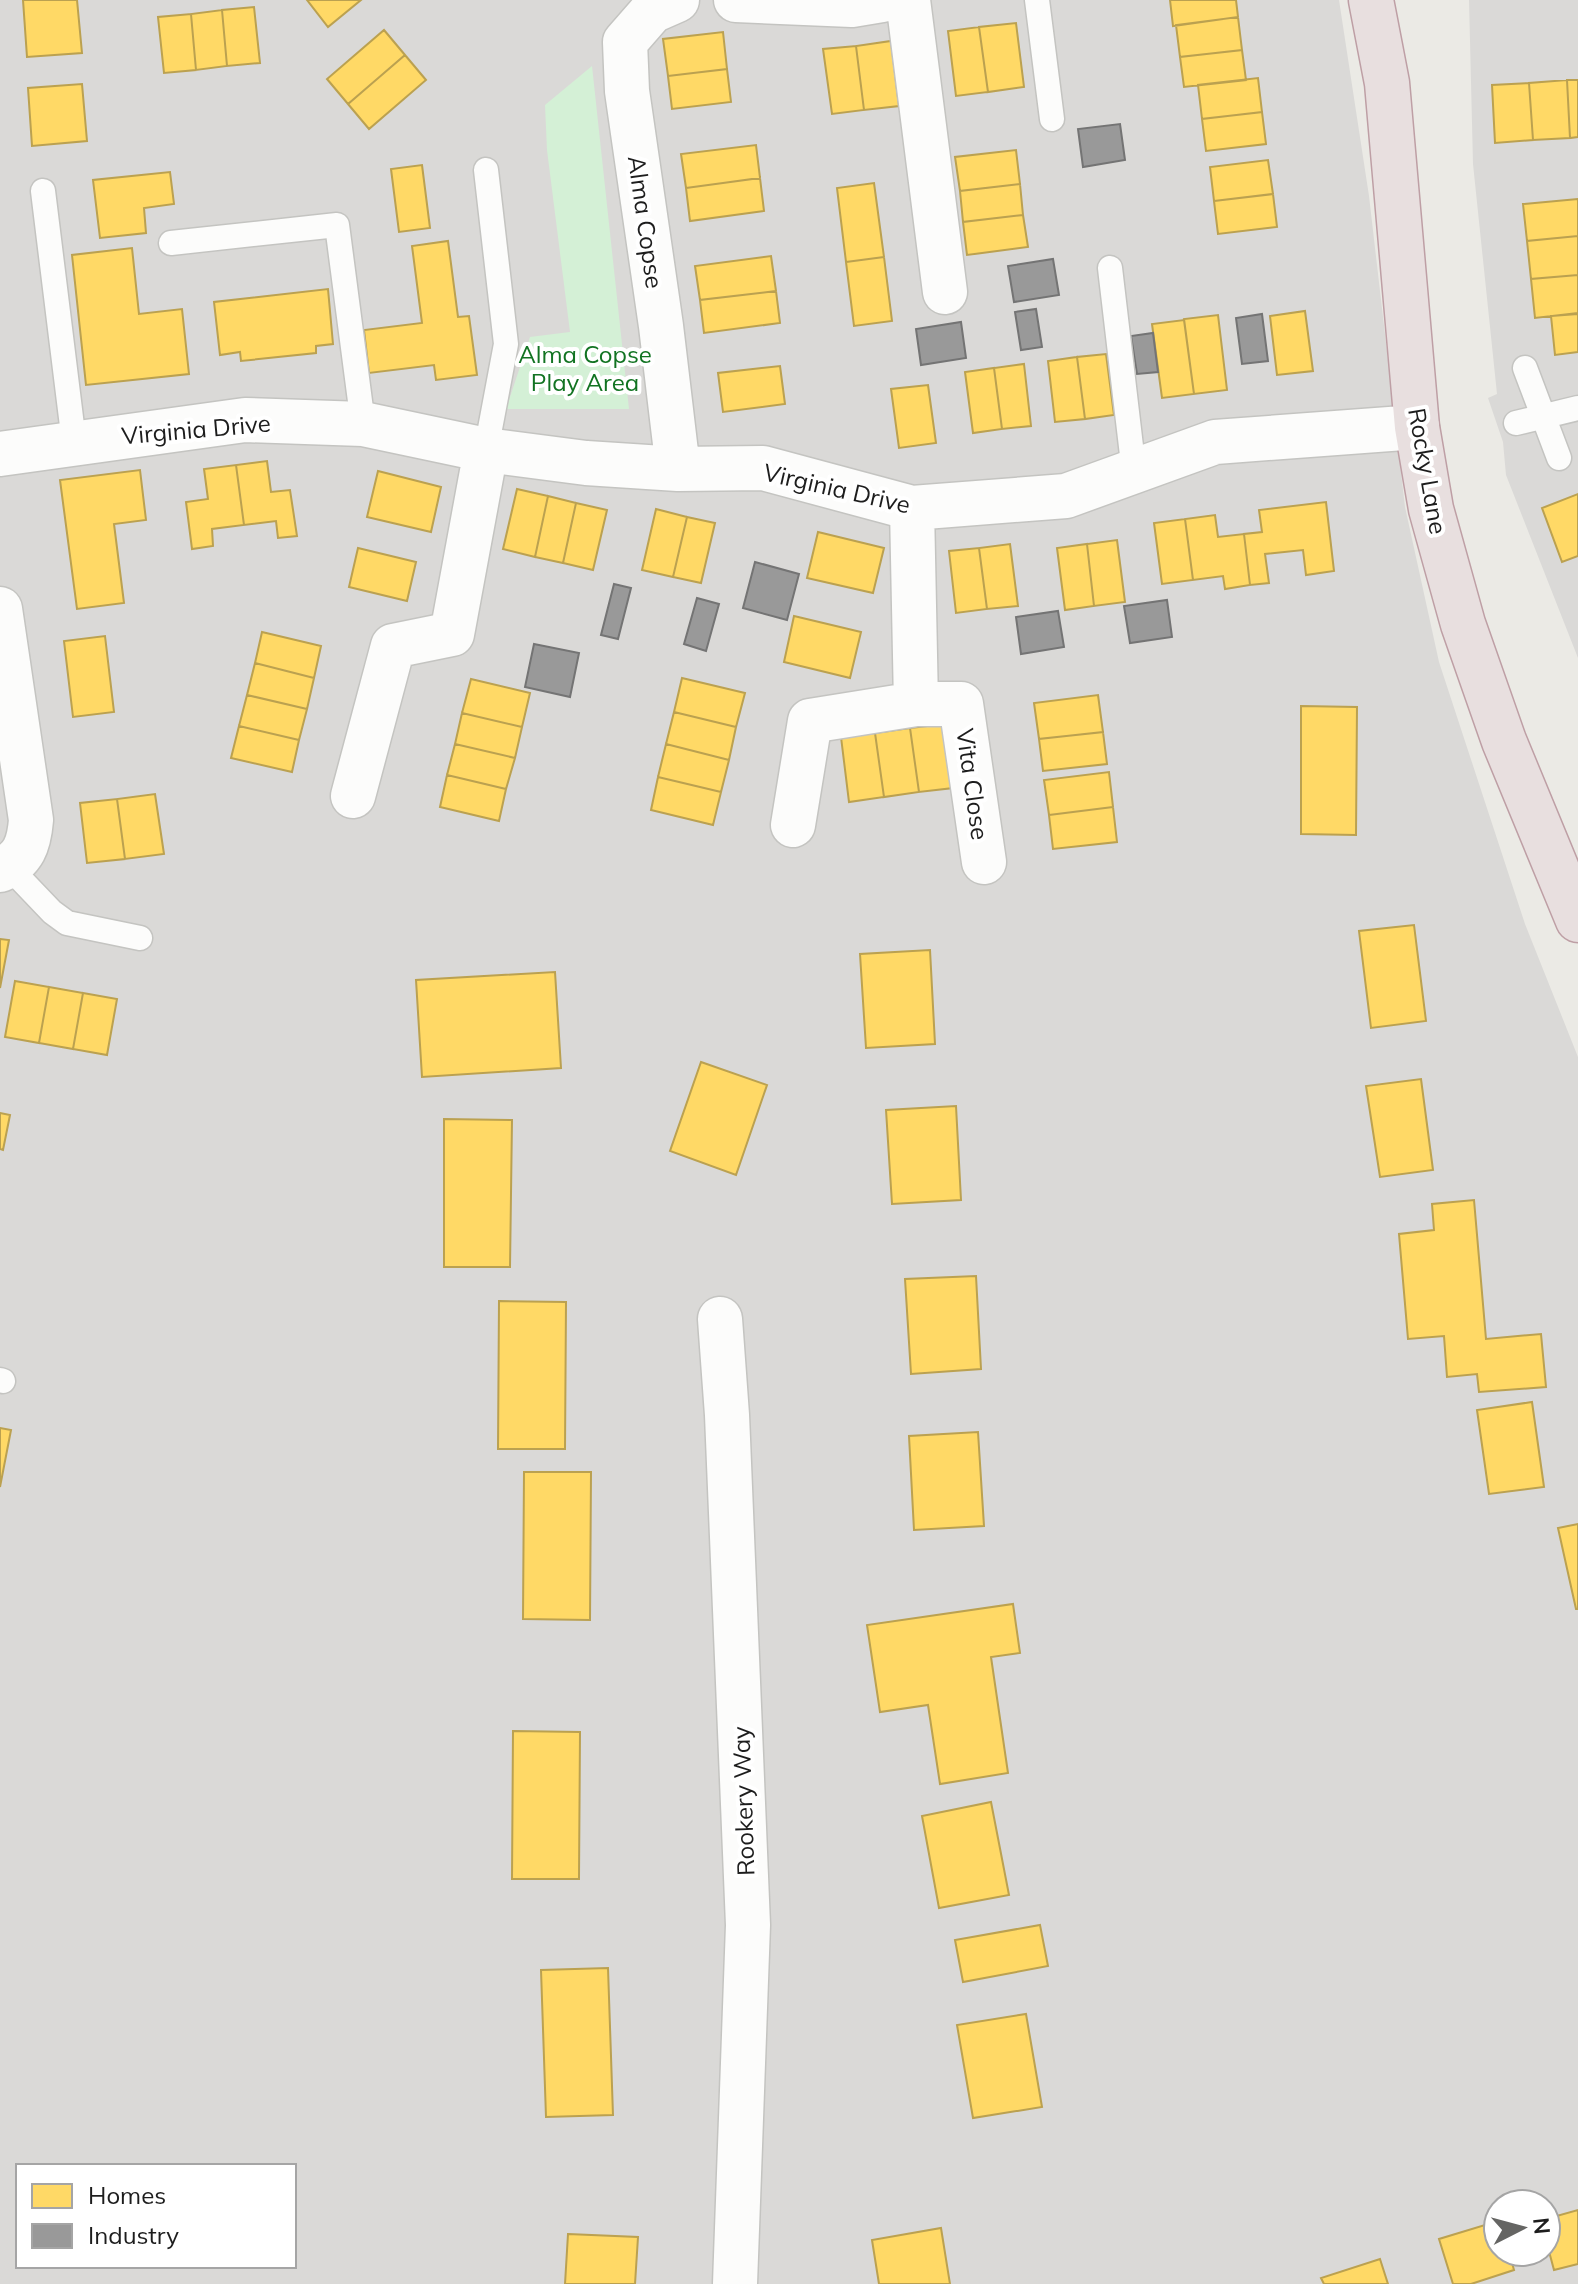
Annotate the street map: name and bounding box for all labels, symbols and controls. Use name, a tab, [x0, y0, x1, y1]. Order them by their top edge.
street label: Alma Copse	[622, 154, 670, 290]
park label: Alma Copse Play Area	[518, 339, 652, 397]
street label: Rocky Lane	[1402, 406, 1454, 536]
street label: Virginia Drive	[120, 408, 272, 450]
street label: Virginia Drive	[761, 457, 913, 519]
street label: Vita Close	[950, 726, 996, 842]
street label: Rookery Way	[725, 1725, 761, 1876]
legend	[16, 2164, 296, 2268]
text: Homes	[88, 2180, 166, 2210]
north arrow	[1482, 2188, 1562, 2268]
text: N	[1527, 2216, 1557, 2236]
text: Industry	[88, 2220, 179, 2250]

